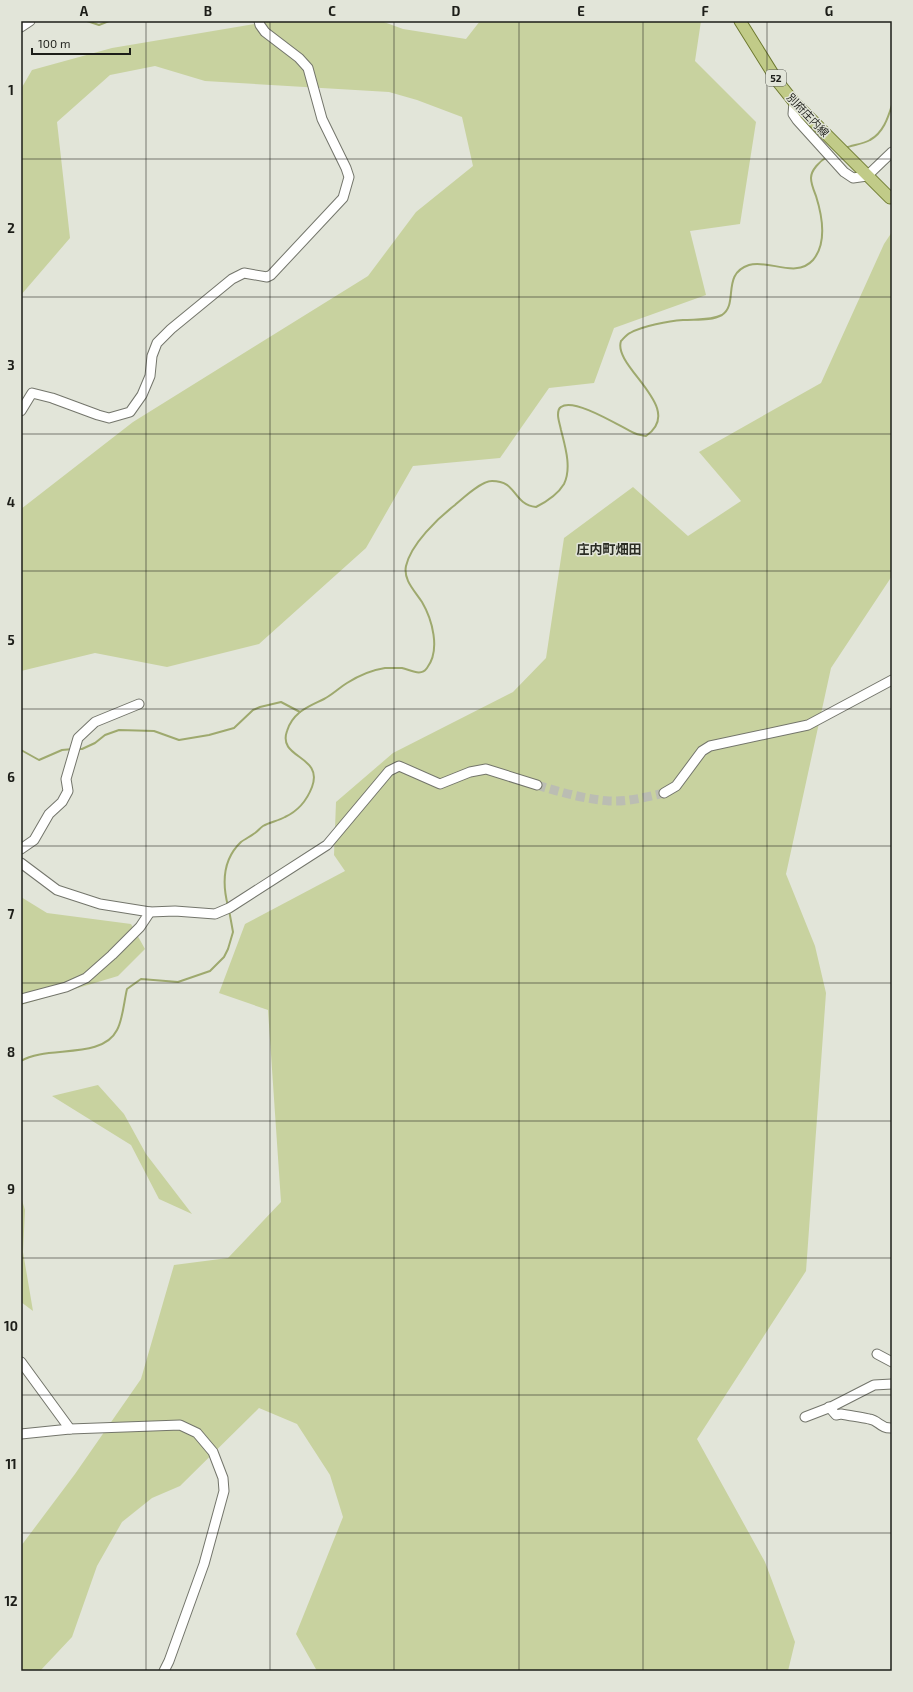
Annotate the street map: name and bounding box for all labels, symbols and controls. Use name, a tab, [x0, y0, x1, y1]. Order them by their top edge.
text: A	[80, 3, 89, 19]
text: B	[204, 3, 212, 19]
text: C	[328, 3, 336, 19]
text: D	[452, 3, 461, 19]
text: E	[577, 3, 585, 19]
text: F	[701, 3, 709, 19]
text: G	[825, 3, 833, 19]
scale bar	[32, 30, 130, 56]
text: 100 m	[38, 36, 70, 50]
road number: 52	[766, 70, 786, 86]
text: 1	[8, 82, 14, 98]
street label: 別府庄内線	[785, 90, 832, 139]
text: 2	[7, 220, 15, 236]
text: 3	[7, 357, 15, 373]
text: 4	[7, 494, 15, 510]
district label: 庄内町畑田	[576, 541, 642, 557]
text: 5	[7, 632, 15, 648]
text: 6	[7, 769, 15, 785]
text: 7	[8, 906, 15, 922]
text: 8	[7, 1044, 15, 1060]
text: 9	[7, 1181, 15, 1197]
text: 10	[4, 1318, 18, 1334]
text: 11	[5, 1456, 17, 1472]
text: 12	[4, 1593, 18, 1609]

